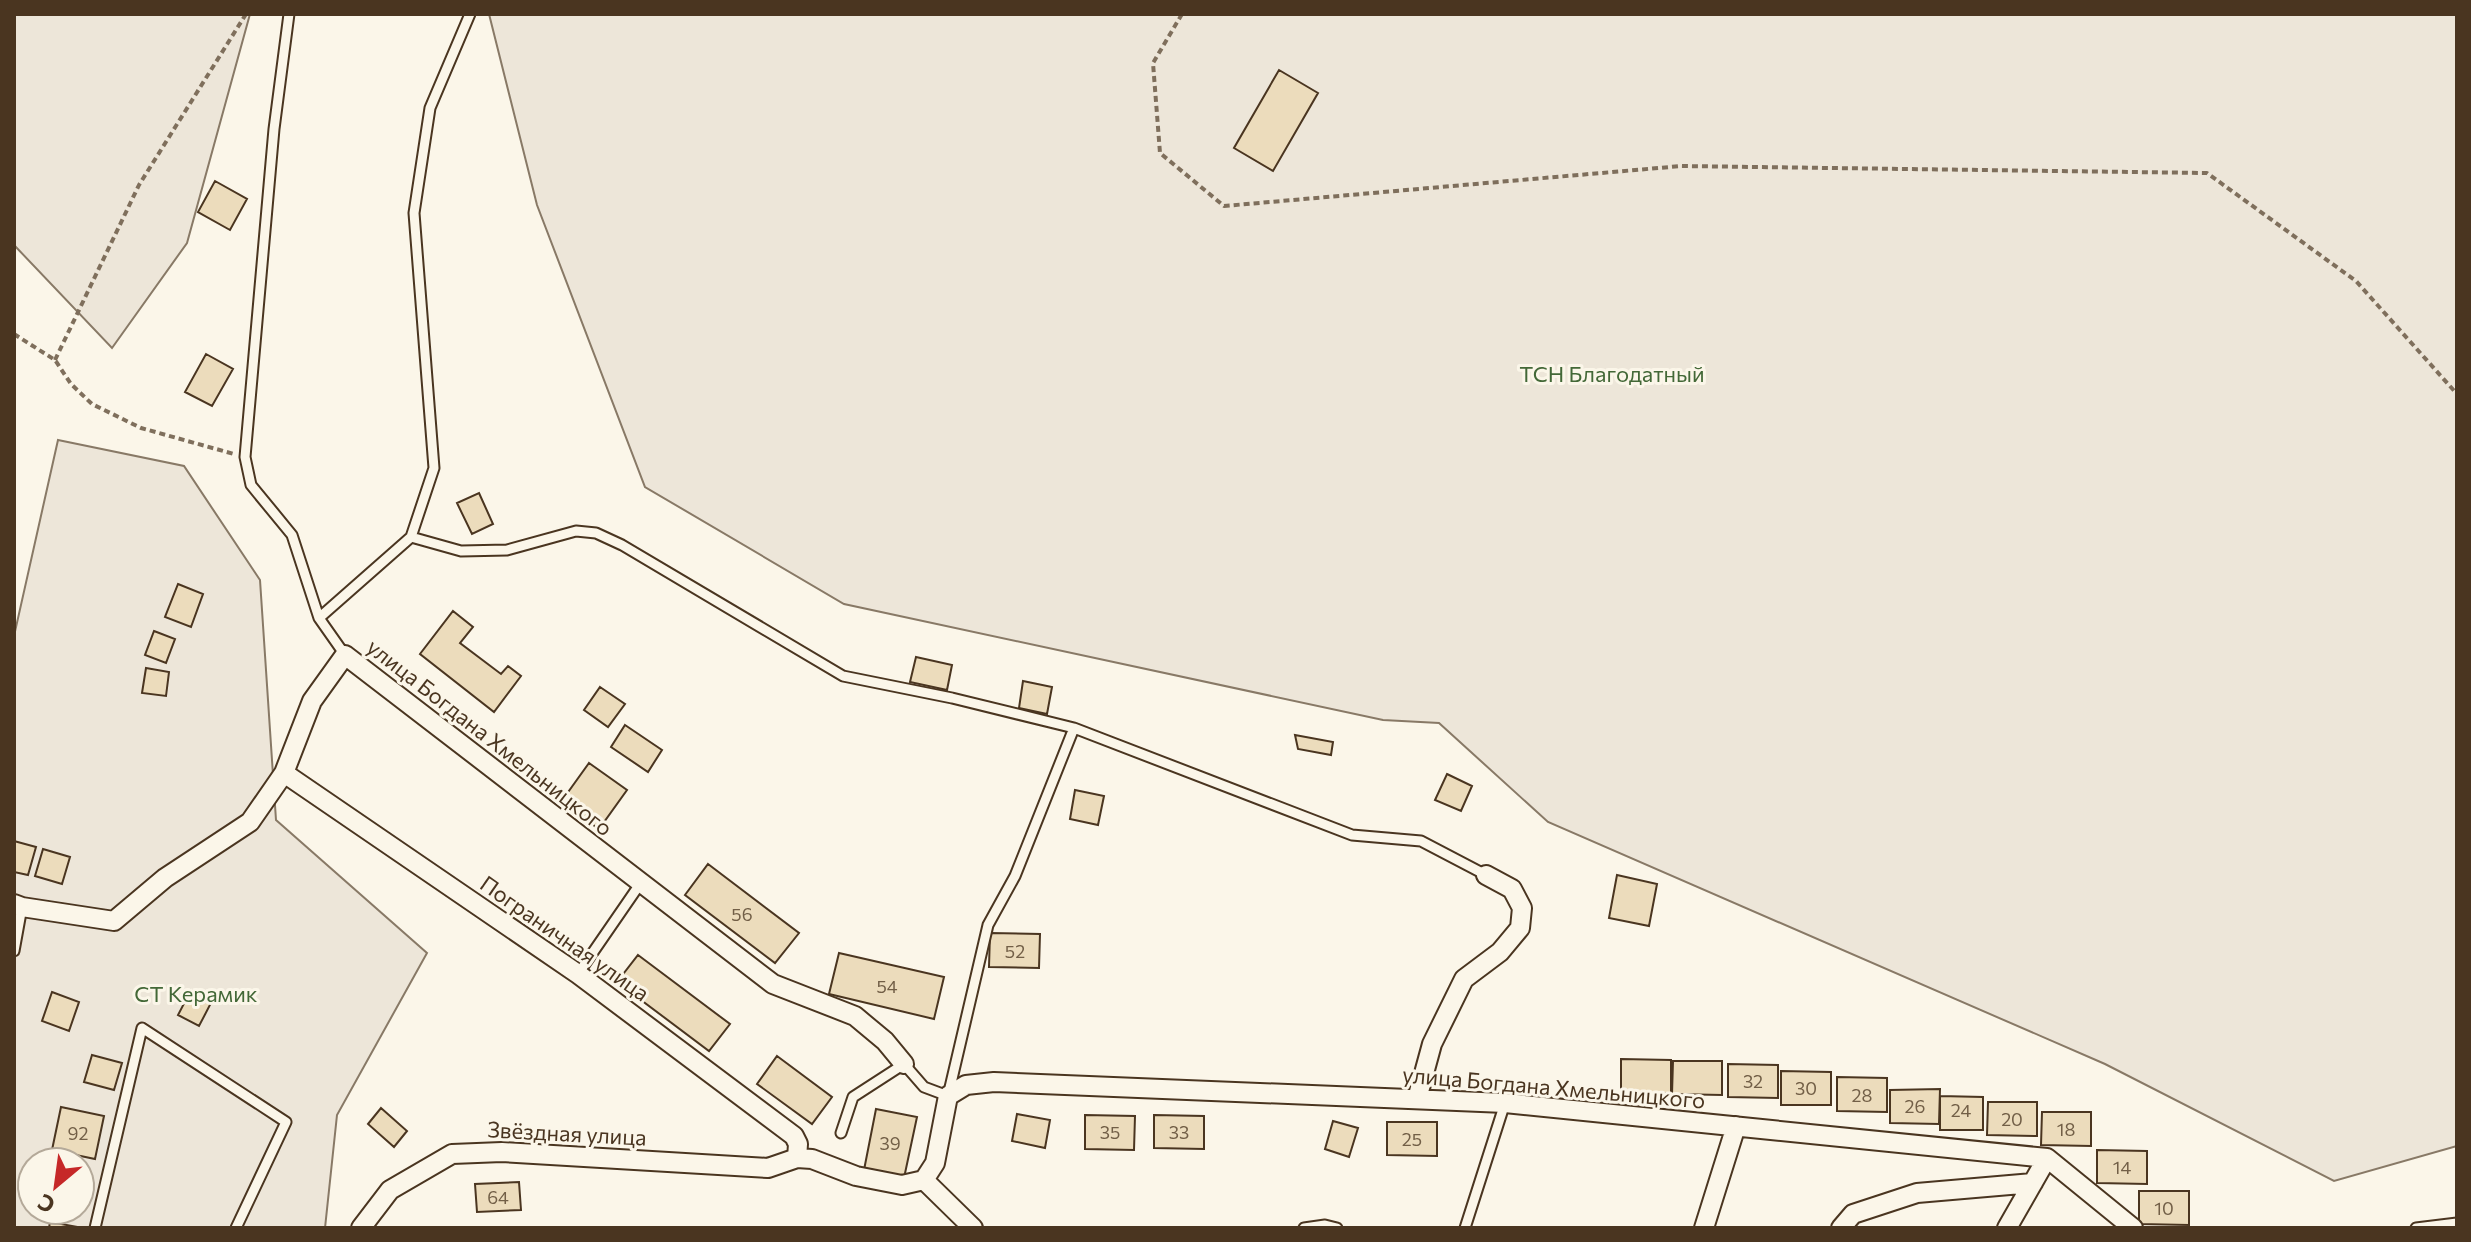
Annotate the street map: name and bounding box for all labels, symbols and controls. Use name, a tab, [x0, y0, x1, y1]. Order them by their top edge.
park label: ТСН Благодатный	[1519, 360, 1705, 387]
street label: улица Богдана Хмельницкого	[362, 633, 618, 841]
street label: Пограничная улица	[475, 870, 655, 1006]
house number: 56	[731, 903, 753, 925]
house number: 52	[1005, 940, 1025, 962]
house number: 54	[876, 975, 898, 997]
park label: СТ Керамик	[134, 980, 258, 1007]
street label: улица Богдана Хмельницкого	[1401, 1060, 1707, 1114]
house number: 32	[1743, 1070, 1763, 1092]
house number: 30	[1795, 1077, 1817, 1099]
house number: 28	[1852, 1084, 1873, 1106]
house number: 26	[1905, 1095, 1925, 1117]
house number: 24	[1951, 1099, 1971, 1121]
house number: 20	[2001, 1108, 2023, 1130]
street label: Звёздная улица	[487, 1115, 647, 1151]
house number: 18	[2057, 1118, 2075, 1140]
house number: 35	[1100, 1121, 1120, 1143]
house number: 33	[1169, 1121, 1189, 1143]
house number: 92	[68, 1122, 88, 1144]
house number: 25	[1402, 1128, 1422, 1150]
house number: 39	[879, 1132, 901, 1154]
north arrow	[16, 1146, 96, 1226]
house number: 14	[2113, 1156, 2131, 1178]
house number: 64	[487, 1186, 509, 1208]
text: С	[33, 1188, 59, 1219]
house number: 10	[2154, 1197, 2174, 1219]

